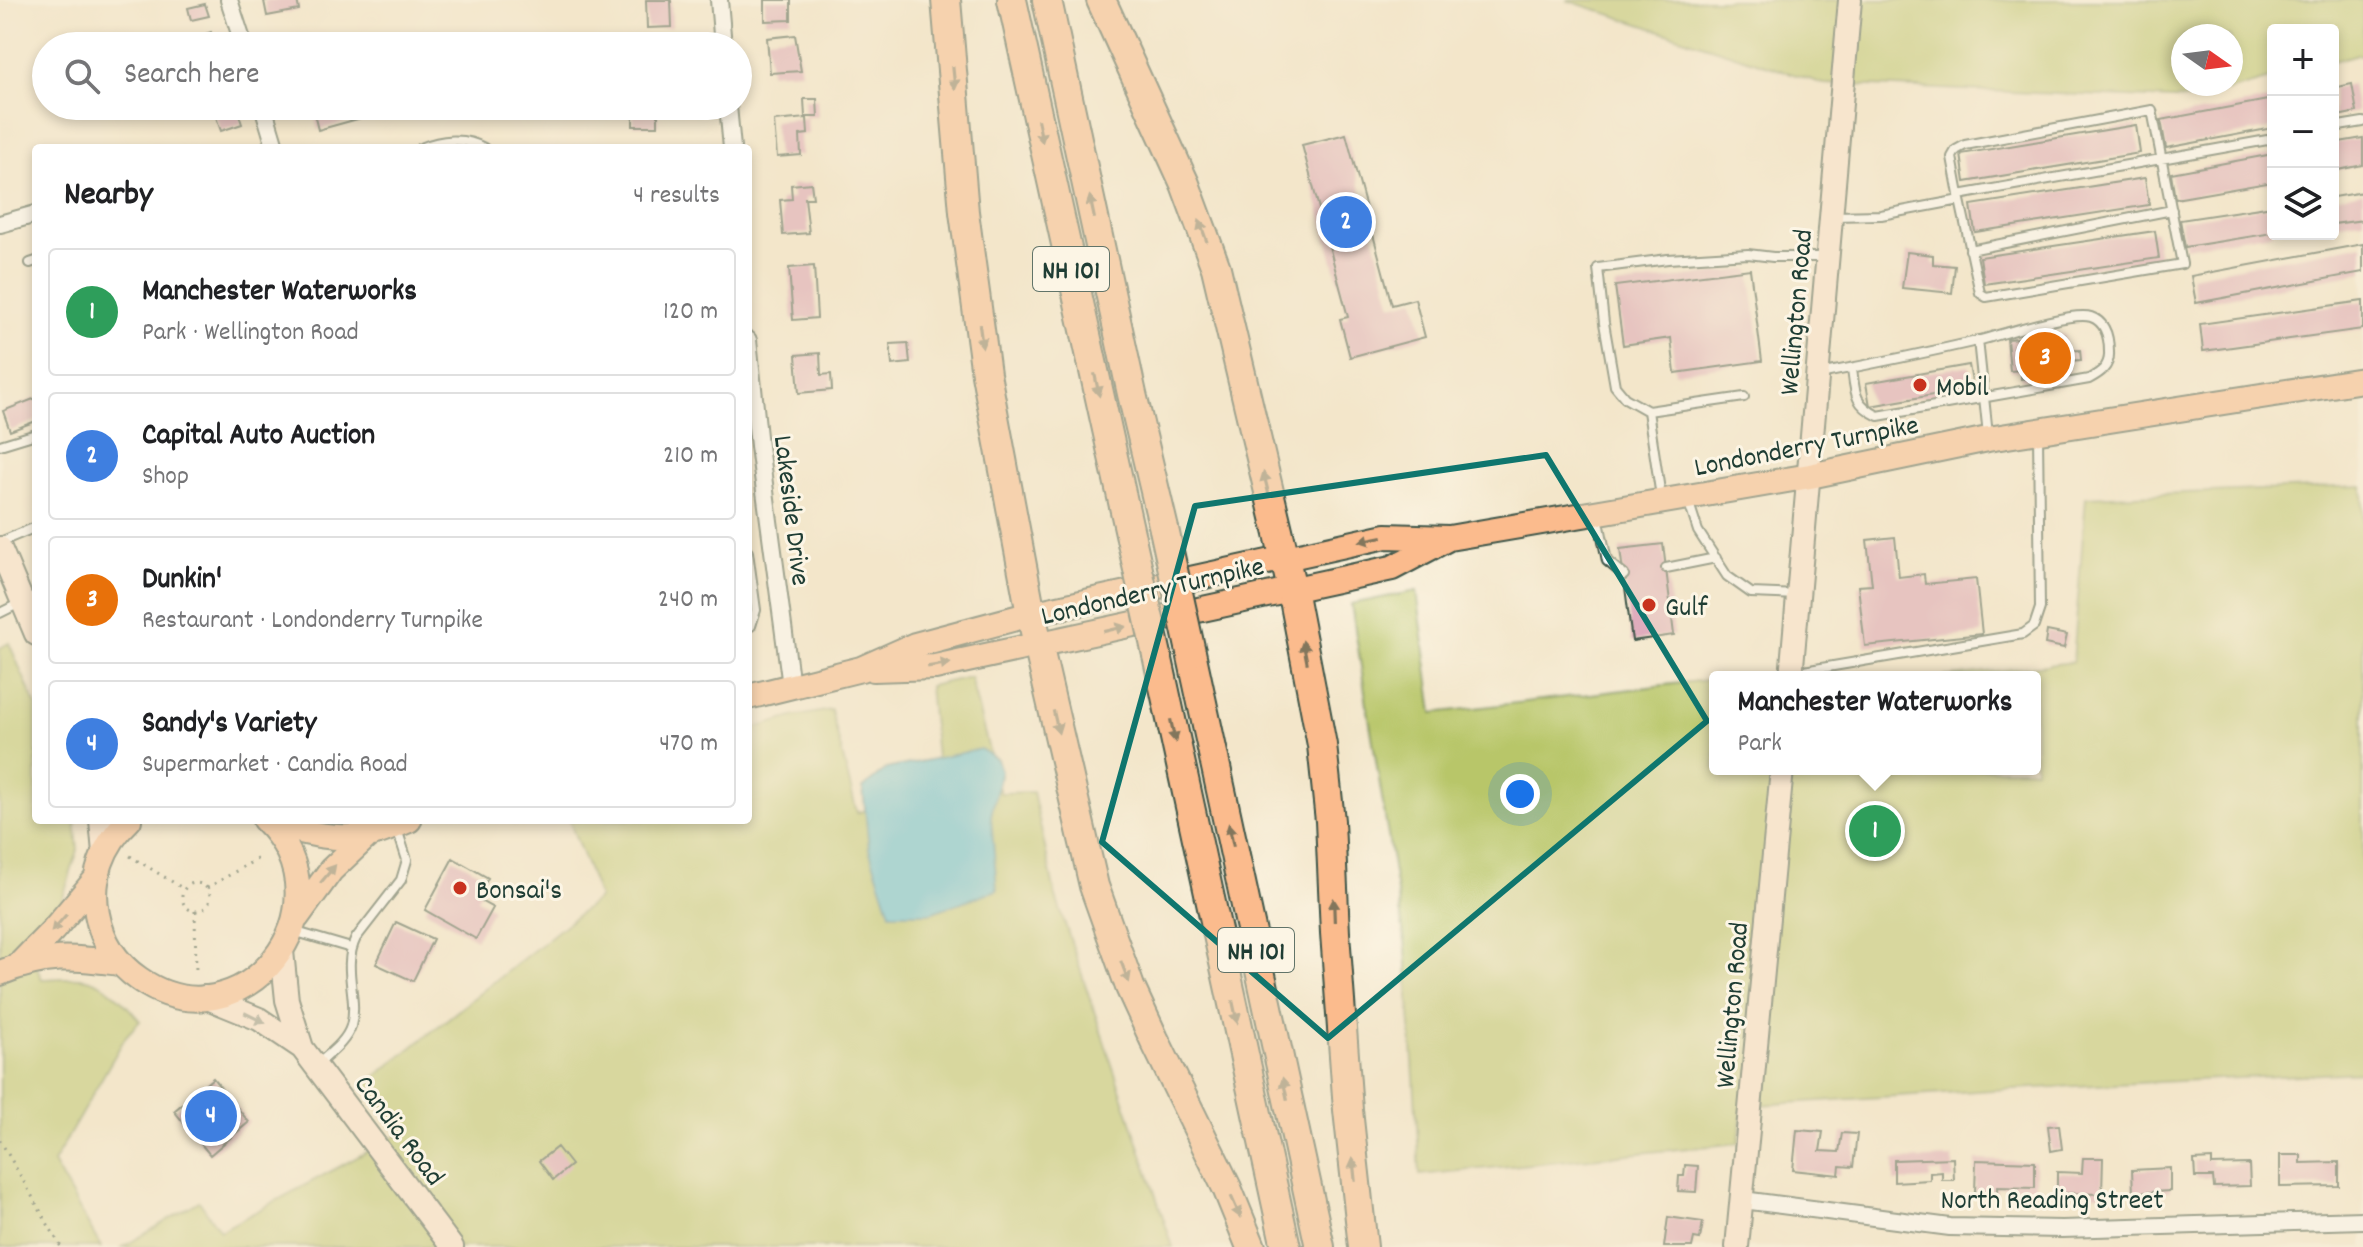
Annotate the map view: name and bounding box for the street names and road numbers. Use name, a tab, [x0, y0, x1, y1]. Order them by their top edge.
street label: Wellington Road	[1772, 228, 1826, 397]
road number: NH 101	[1033, 247, 1109, 291]
street label: Londonderry Turnpike	[1691, 408, 1923, 490]
street label: Lakeside Drive	[760, 433, 818, 588]
street label: Londonderry Turnpike	[1038, 549, 1269, 639]
street label: Wellington Road	[1708, 921, 1762, 1090]
road number: NH 101	[1218, 928, 1294, 972]
street label: Candia Road	[342, 1068, 452, 1196]
street label: North Reading Street	[1940, 1183, 2164, 1223]

